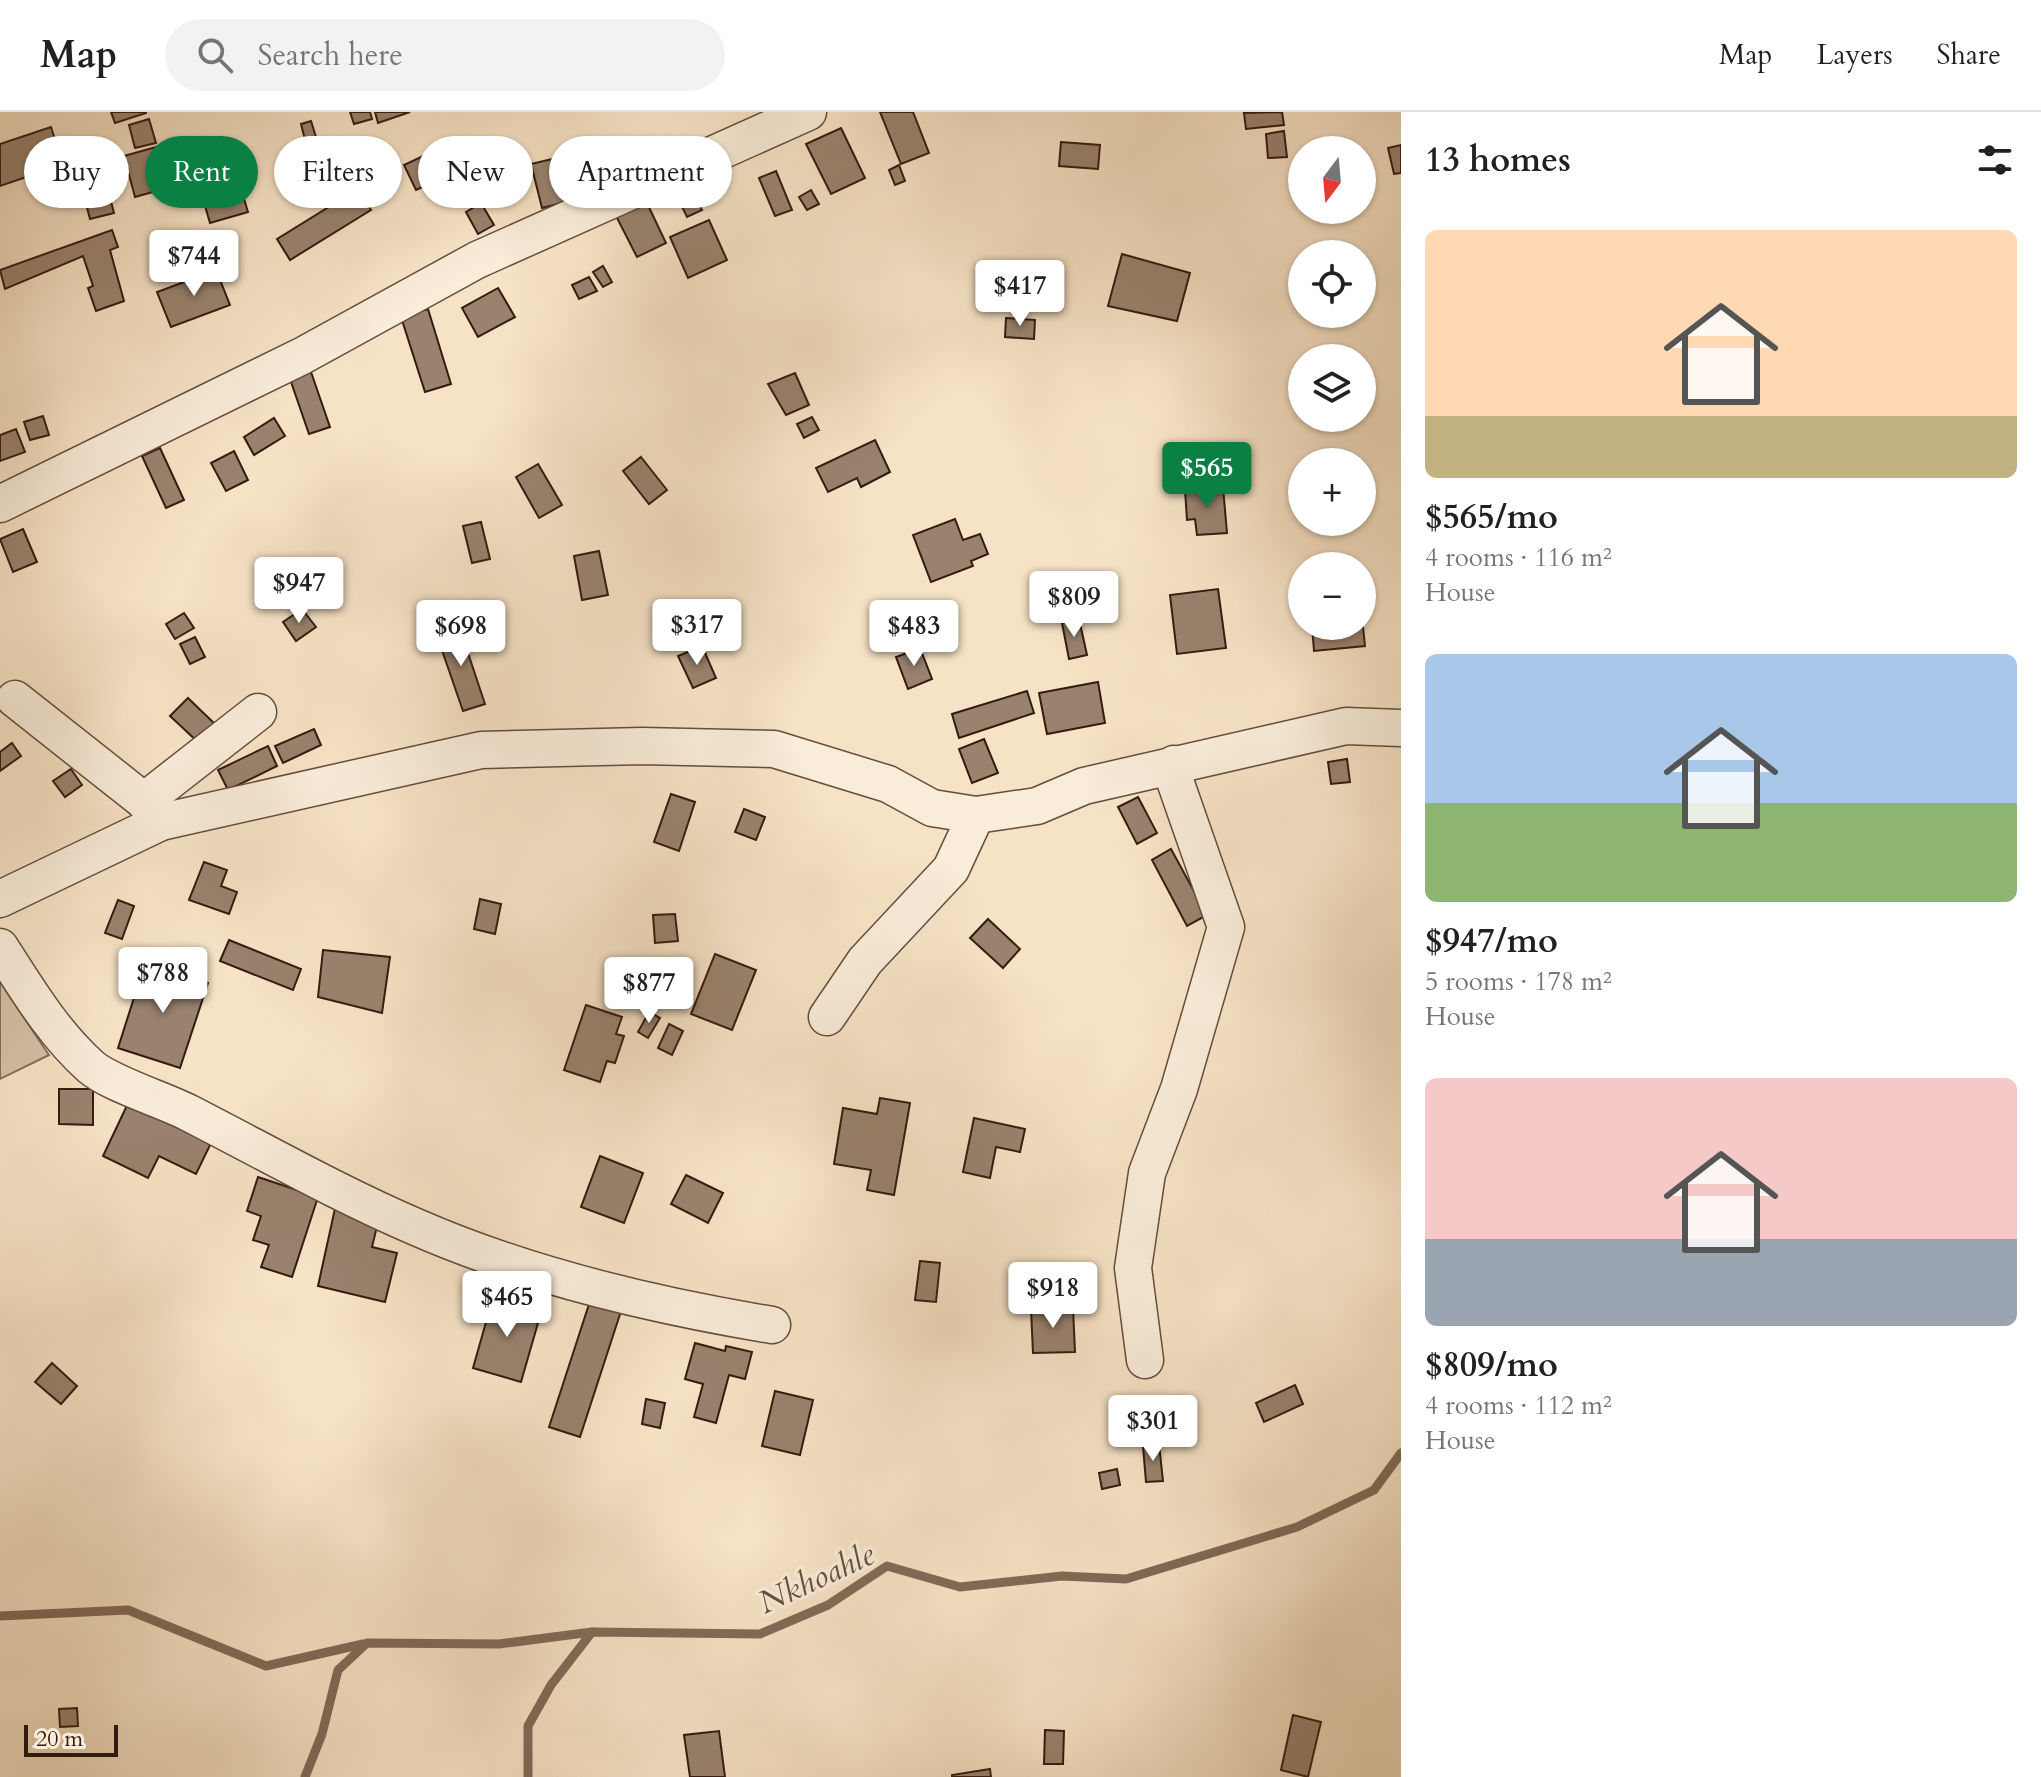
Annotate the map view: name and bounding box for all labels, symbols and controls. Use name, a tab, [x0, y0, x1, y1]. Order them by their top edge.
search box	[165, 19, 725, 91]
text: Map	[40, 29, 117, 81]
icon: search	[193, 33, 237, 77]
text: Search here	[257, 35, 403, 76]
text: Map	[1719, 36, 1772, 74]
text: Layers	[1816, 36, 1893, 74]
text: Share	[1937, 36, 2001, 74]
chip: Buy	[24, 136, 129, 208]
chip: Rent	[145, 136, 258, 208]
chip: Filters	[274, 136, 402, 208]
chip: New	[418, 136, 533, 208]
chip: Apartment	[549, 136, 732, 208]
north arrow	[1288, 136, 1376, 224]
map controls	[1288, 136, 1376, 640]
text: 13 homes	[1425, 137, 1571, 183]
icon: filters	[1973, 138, 2017, 182]
pin: $744	[147, 230, 241, 298]
text: $744	[167, 238, 221, 273]
button: locate	[1288, 240, 1376, 328]
pin: $417	[973, 260, 1067, 328]
text: $417	[993, 268, 1047, 303]
icon: home	[1649, 282, 1793, 426]
button: layers	[1288, 344, 1376, 432]
pin: $565	[1160, 442, 1254, 510]
button: +	[1288, 448, 1376, 536]
text: $565	[1180, 450, 1234, 485]
text: $565/mo	[1425, 494, 1558, 540]
text: 4 rooms · 116 m²	[1425, 540, 1612, 575]
button: −	[1288, 552, 1376, 640]
pin: $947	[252, 557, 346, 625]
text: $947	[272, 565, 326, 600]
pin: $809	[1027, 571, 1121, 639]
text: House	[1425, 575, 1496, 610]
text: $809	[1047, 579, 1101, 614]
pin: $317	[650, 599, 744, 667]
pin: $698	[414, 600, 508, 668]
pin: $483	[867, 600, 961, 668]
text: $317	[670, 607, 724, 642]
text: $698	[434, 608, 488, 643]
text: $483	[887, 608, 941, 643]
icon: home	[1649, 706, 1793, 850]
text: $947/mo	[1425, 918, 1558, 964]
pin: $788	[116, 947, 210, 1015]
text: $788	[136, 955, 190, 990]
pin: $877	[602, 957, 696, 1025]
text: 5 rooms · 178 m²	[1425, 964, 1612, 999]
text: $877	[622, 965, 676, 1000]
text: House	[1425, 999, 1496, 1034]
icon: home	[1649, 1130, 1793, 1274]
pin: $918	[1006, 1262, 1100, 1330]
text: $918	[1026, 1270, 1080, 1305]
pin: $465	[460, 1271, 554, 1339]
text: $465	[480, 1279, 534, 1314]
text: $809/mo	[1425, 1342, 1558, 1388]
text: 4 rooms · 112 m²	[1425, 1388, 1612, 1423]
pin: $301	[1106, 1395, 1200, 1463]
text: $301	[1126, 1403, 1180, 1438]
text: House	[1425, 1423, 1496, 1458]
water label: Nkhoahle	[751, 1533, 882, 1625]
scale bar	[24, 1721, 118, 1757]
text: 20 m	[36, 1724, 83, 1754]

